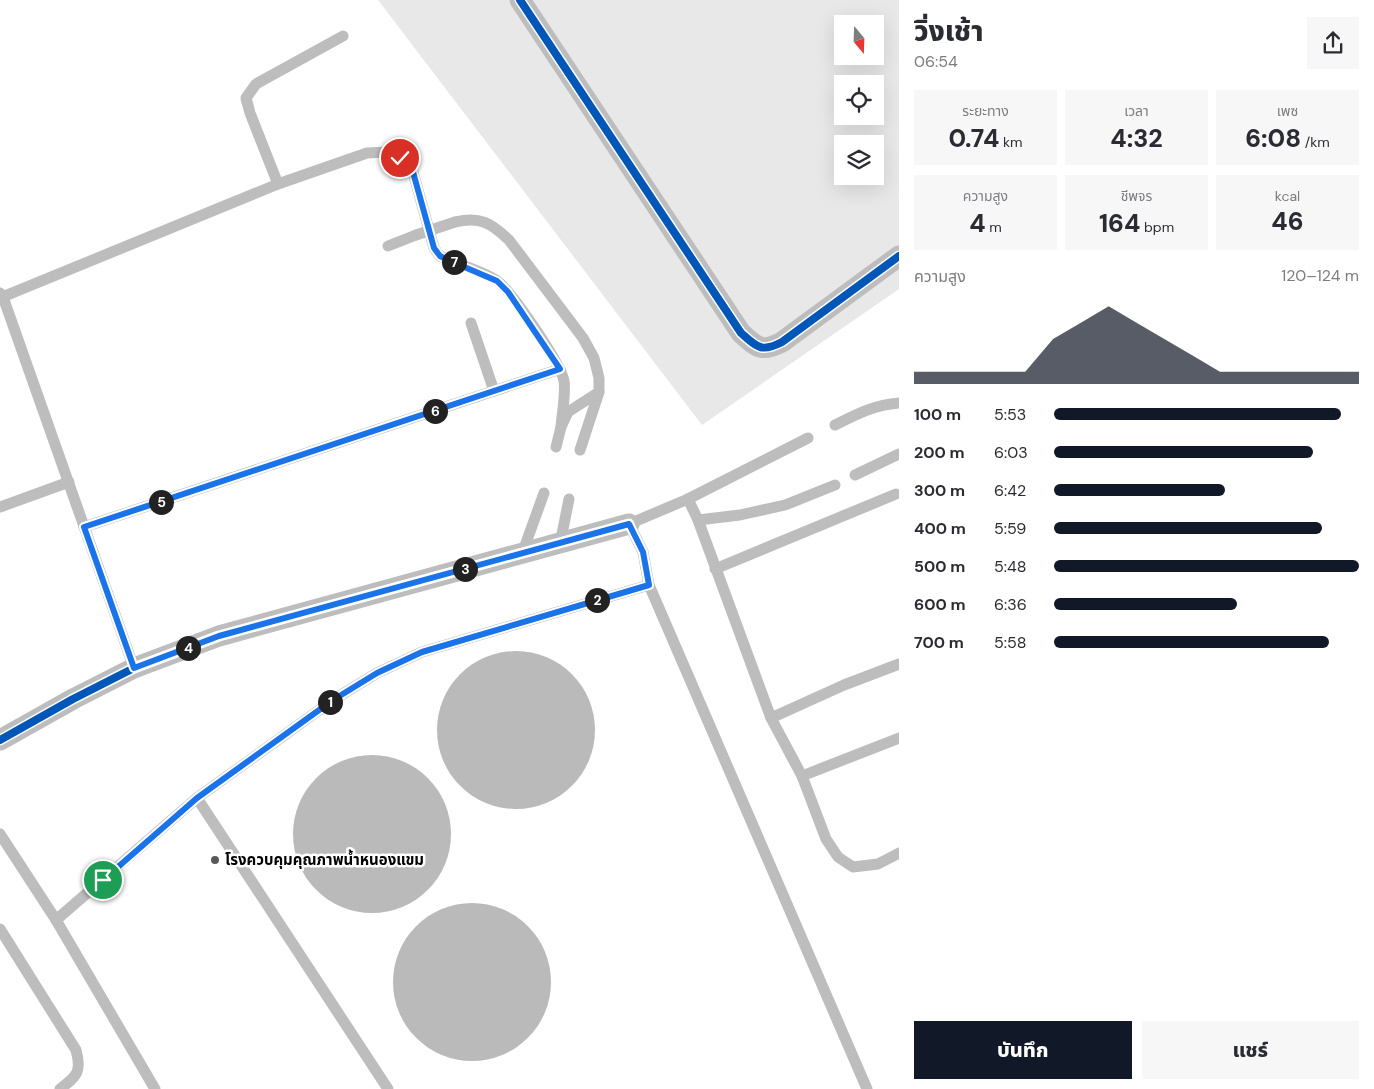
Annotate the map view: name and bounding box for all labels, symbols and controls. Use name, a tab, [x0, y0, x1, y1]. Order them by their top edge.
text: วิ่งเช้า	[914, 13, 983, 50]
north arrow	[834, 15, 884, 65]
map controls	[834, 15, 884, 185]
button: share	[1307, 17, 1359, 69]
text: 06:54	[914, 51, 958, 72]
button: locate	[834, 75, 884, 125]
text: ระยะทาง	[962, 102, 1009, 120]
text: เวลา	[1124, 102, 1149, 120]
text: เพซ	[1277, 102, 1298, 120]
text: 0.74	[948, 122, 999, 155]
text: 4:32	[1110, 122, 1163, 155]
text: 6:08	[1245, 122, 1301, 155]
text: km	[999, 133, 1023, 151]
text: /km	[1301, 133, 1330, 151]
button: layers	[834, 135, 884, 185]
pin	[379, 137, 421, 179]
icon: check	[386, 144, 414, 172]
text: ความสูง	[963, 187, 1008, 205]
text: ชีพจร	[1121, 187, 1152, 205]
text: kcal	[1275, 187, 1300, 205]
text: 46	[1271, 205, 1304, 238]
text: 4	[969, 207, 986, 240]
text: 164	[1099, 207, 1140, 240]
text: m	[986, 218, 1002, 236]
text: bpm	[1140, 218, 1174, 236]
pin: 7	[442, 250, 466, 274]
text: 7	[451, 253, 458, 271]
text: 120–124 m	[1281, 265, 1359, 286]
text: ความสูง	[914, 266, 966, 287]
pin: 6	[422, 398, 448, 424]
text: 6	[431, 402, 440, 420]
text: 100 m	[914, 404, 961, 425]
text: 5:53	[994, 404, 1026, 425]
text: 200 m	[914, 442, 965, 463]
text: 6:03	[994, 442, 1028, 463]
text: 300 m	[914, 480, 965, 501]
text: 6:42	[994, 480, 1026, 501]
pin: 5	[148, 490, 174, 514]
text: 5	[157, 493, 166, 511]
text: 400 m	[914, 518, 966, 539]
text: 5:59	[994, 518, 1026, 539]
pin: 3	[452, 556, 478, 582]
text: 500 m	[914, 556, 965, 577]
text: 5:48	[994, 556, 1026, 577]
text: 3	[461, 560, 470, 578]
pin: 2	[584, 588, 610, 612]
text: 2	[593, 591, 602, 609]
text: 600 m	[914, 594, 966, 615]
text: 6:36	[994, 594, 1027, 615]
text: 700 m	[914, 632, 964, 653]
text: 5:58	[994, 632, 1026, 653]
pin: 4	[176, 636, 200, 660]
text: 4	[184, 639, 193, 657]
pin: 1	[318, 690, 342, 714]
text: 1	[328, 693, 333, 711]
place label: โรงควบคุมคุณภาพน้ำหนองแขม	[225, 849, 424, 870]
marker: โรงควบคุมคุณภาพน้ำหนองแขม	[209, 854, 221, 866]
pin	[82, 859, 124, 901]
icon: arrive	[89, 866, 117, 894]
button: บันทึก	[914, 1021, 1132, 1079]
button: แชร์	[1142, 1021, 1359, 1079]

